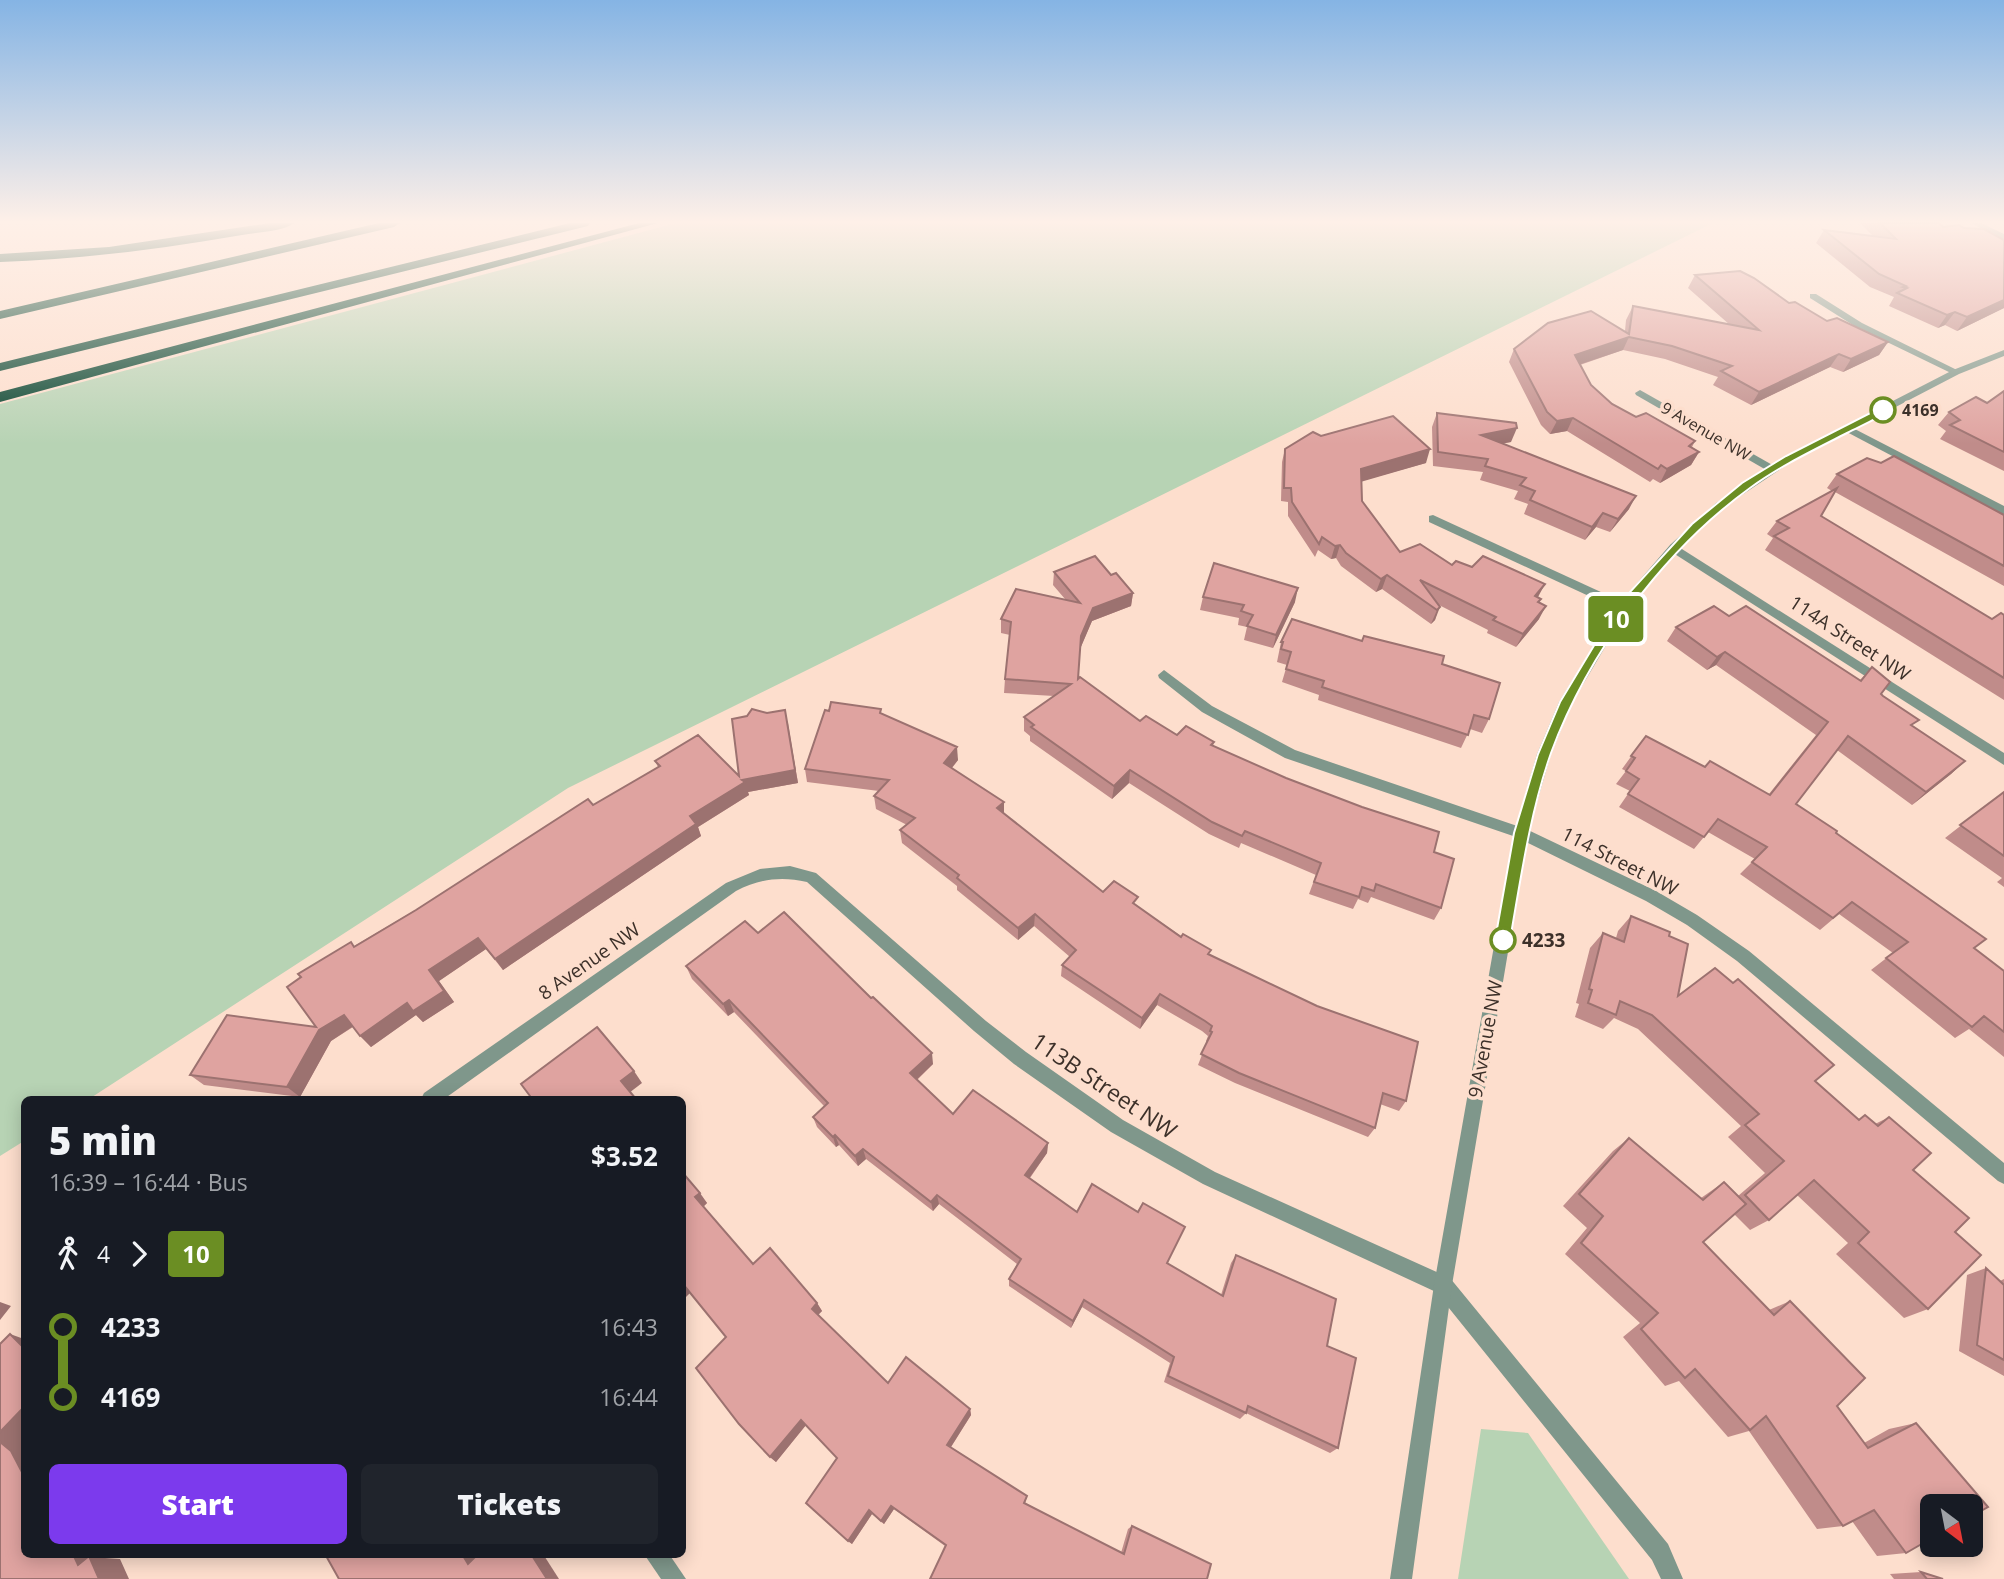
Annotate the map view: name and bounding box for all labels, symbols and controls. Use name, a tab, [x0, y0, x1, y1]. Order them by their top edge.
street label: 9 Avenue NW	[1657, 396, 1755, 466]
marker: 4169	[1870, 397, 1896, 423]
place label: 4169	[1902, 399, 1939, 421]
street label: 114A Street NW	[1784, 589, 1916, 687]
line badge: 10	[1584, 596, 1648, 642]
text: 10	[1602, 602, 1630, 635]
street label: 114 Street NW	[1557, 820, 1683, 902]
street label: 8 Avenue NW	[533, 916, 645, 1006]
marker: 4233	[1490, 927, 1516, 953]
place label: 4233	[1522, 927, 1566, 953]
street label: 9 Avenue NW	[1462, 978, 1508, 1100]
street label: 113B Street NW	[1026, 1025, 1184, 1146]
text: 5 min	[49, 1114, 157, 1166]
text: $3.52	[591, 1138, 658, 1174]
text: 16:39 – 16:44 · Bus	[49, 1166, 248, 1198]
icon: walk	[49, 1235, 87, 1273]
icon: forward	[120, 1235, 158, 1273]
text: 10	[182, 1237, 210, 1270]
text: 4	[97, 1238, 110, 1270]
text: 4233	[101, 1309, 160, 1345]
text: 16:43	[599, 1311, 658, 1343]
text: 4169	[101, 1379, 160, 1415]
text: 16:44	[599, 1381, 658, 1413]
button: Start	[49, 1464, 347, 1544]
button: Tickets	[361, 1464, 658, 1544]
north arrow	[1920, 1494, 1983, 1558]
map controls	[1920, 1494, 1983, 1557]

